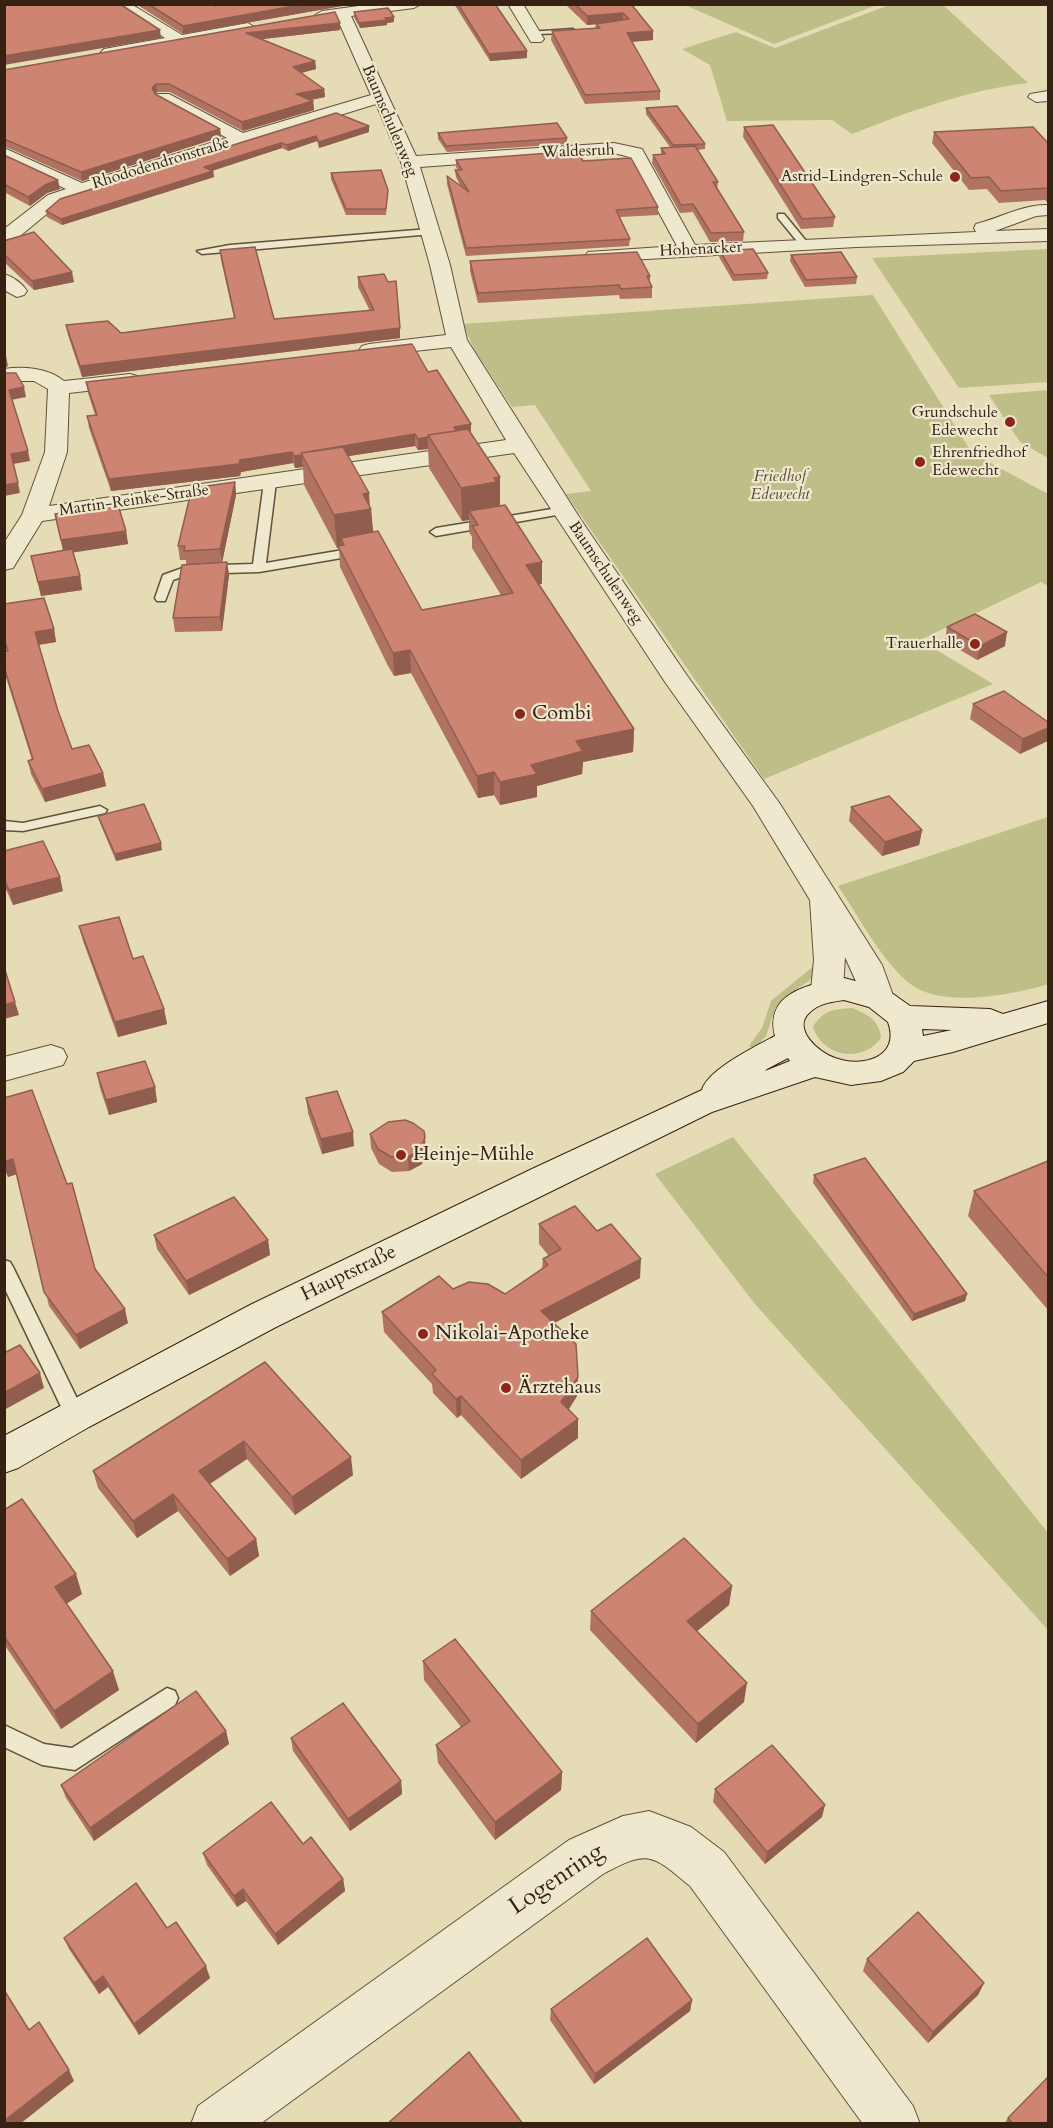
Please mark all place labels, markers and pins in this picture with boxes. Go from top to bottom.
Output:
place label: Astrid-Lindgren-Schule [781,167,943,187]
marker: Astrid-Lindgren-Schule [948,170,962,184]
place label: Grundschule Edewecht [912,403,998,441]
marker: Grundschule Edewecht [1003,415,1017,429]
place label: Ehrenfriedhof Edewecht [932,443,1026,481]
marker: Ehrenfriedhof Edewecht [913,455,927,469]
place label: Trauerhalle [886,634,963,654]
marker: Trauerhalle [968,637,982,651]
place label: Combi [532,702,591,726]
marker: Combi [513,707,527,721]
place label: Heinje-Mühle [413,1143,534,1167]
marker: Heinje-Mühle [394,1148,408,1162]
place label: Nikolai-Apotheke [435,1322,589,1346]
marker: Nikolai-Apotheke [416,1327,430,1341]
place label: Ärztehaus [518,1376,601,1400]
marker: Ärztehaus [499,1381,513,1395]

